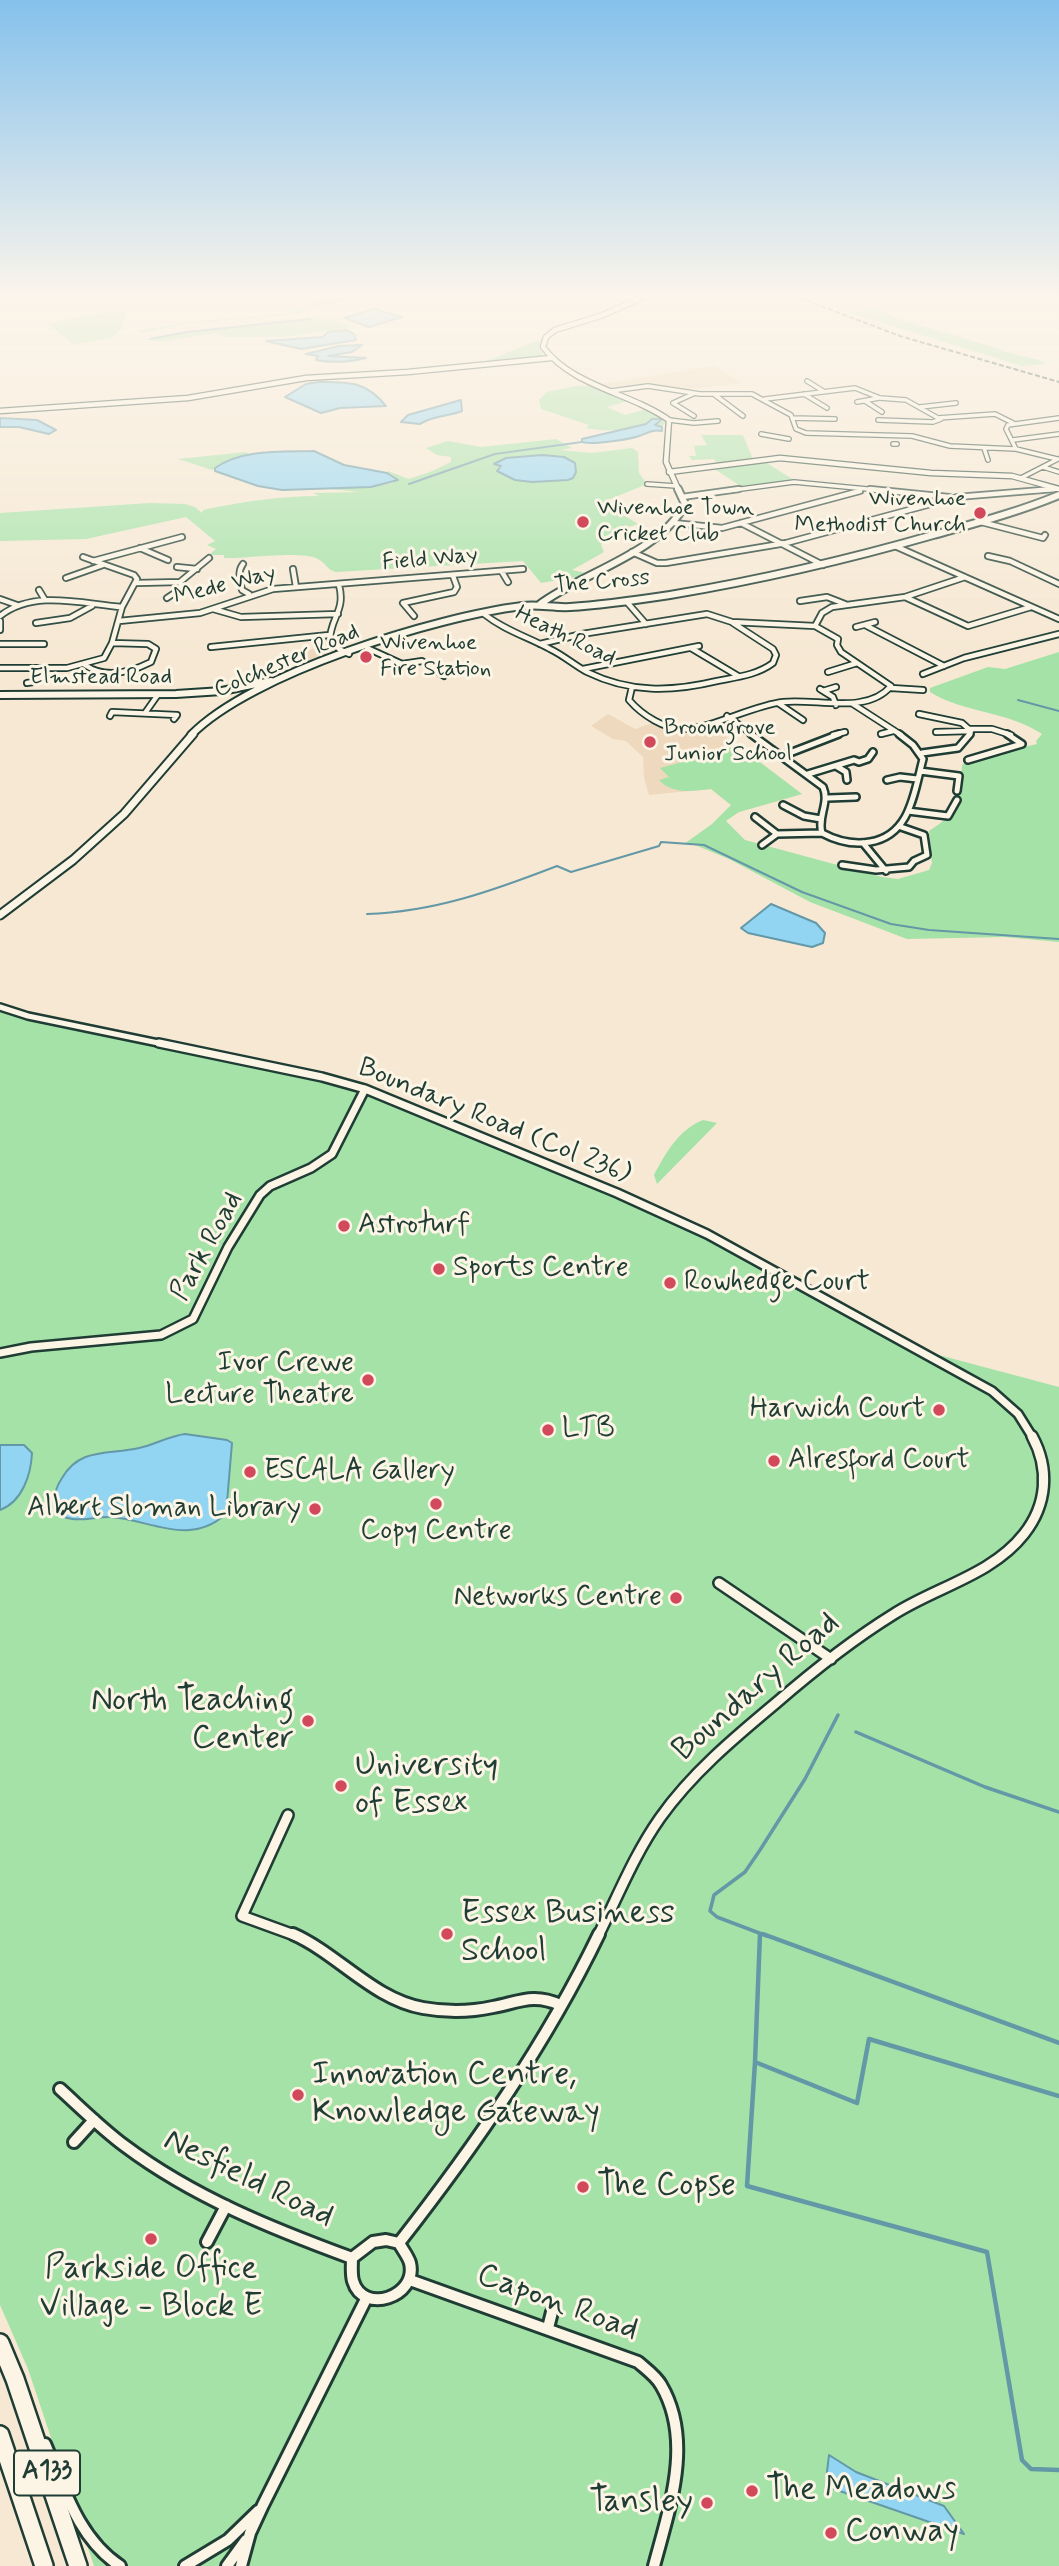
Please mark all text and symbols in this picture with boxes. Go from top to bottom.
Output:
place label: Wivenhoe Methodist Church [795,486,966,540]
place label: Wivenhoe Town Cricket Club [597,495,754,549]
marker: Wivenhoe Methodist Church [972,505,988,521]
marker: Wivenhoe Town Cricket Club [575,514,591,530]
street label: Field Way [381,542,479,578]
street label: Mede Way [171,560,279,612]
street label: The Cross [553,565,651,601]
street label: Heath Road [510,601,620,673]
street label: Colchester Road [210,619,364,705]
place label: Wivenhoe Fire Station [380,630,491,684]
marker: Wivenhoe Fire Station [358,649,374,665]
street label: Elmstead Road [30,664,172,692]
place label: Broomgrove Junior School [664,715,792,769]
marker: Broomgrove Junior School [642,734,658,750]
street label: Boundary Road (Col 236) [353,1052,635,1192]
street label: Park Road [164,1187,252,1307]
place label: Astroturf [358,1209,470,1243]
marker: Astroturf [336,1218,352,1234]
place label: Sports Centre [453,1252,629,1286]
marker: Sports Centre [431,1261,447,1277]
place label: Rowhedge Court [684,1266,870,1300]
marker: Rowhedge Court [662,1275,678,1291]
place label: Ivor Crewe Lecture Theatre [165,1347,354,1413]
marker: Ivor Crewe Lecture Theatre [360,1372,376,1388]
place label: Harwich Court [750,1393,925,1427]
marker: Harwich Court [931,1402,947,1418]
place label: LTB [562,1413,615,1447]
marker: LTB [540,1422,556,1438]
place label: Alresford Court [788,1444,969,1478]
marker: Alresford Court [766,1453,782,1469]
place label: ESCALA Gallery [264,1455,455,1489]
marker: ESCALA Gallery [242,1464,258,1480]
place label: Albert Sloman Library [27,1492,301,1526]
marker: Copy Centre [428,1496,444,1512]
marker: Albert Sloman Library [307,1501,323,1517]
place label: Copy Centre [360,1515,512,1549]
place label: Networks Centre [454,1581,662,1615]
marker: Networks Centre [668,1590,684,1606]
street label: Boundary Road [665,1605,849,1771]
place label: North Teaching Center [91,1682,294,1760]
marker: North Teaching Center [300,1713,316,1729]
place label: University of Essex [355,1747,498,1825]
marker: University of Essex [333,1778,349,1794]
place label: Essex Business School [461,1895,675,1973]
marker: Essex Business School [439,1926,455,1942]
place label: Innovation Centre, Knowledge Gateway [312,2056,600,2134]
marker: Innovation Centre, Knowledge Gateway [290,2087,306,2103]
street label: Nesfield Road [156,2122,340,2238]
place label: The Copse [597,2167,736,2207]
marker: The Copse [575,2179,591,2195]
marker: Parkside Office Village - Block E [143,2231,159,2247]
place label: Parkside Office Village - Block E [40,2250,262,2328]
street label: Capon Road [471,2256,643,2352]
road number: A133 [14,2450,80,2496]
place label: The Meadows [766,2471,956,2511]
place label: Tansley [589,2483,693,2523]
marker: The Meadows [744,2483,760,2499]
marker: Tansley [699,2495,715,2511]
place label: Conway [845,2513,959,2553]
marker: Conway [823,2525,839,2541]

